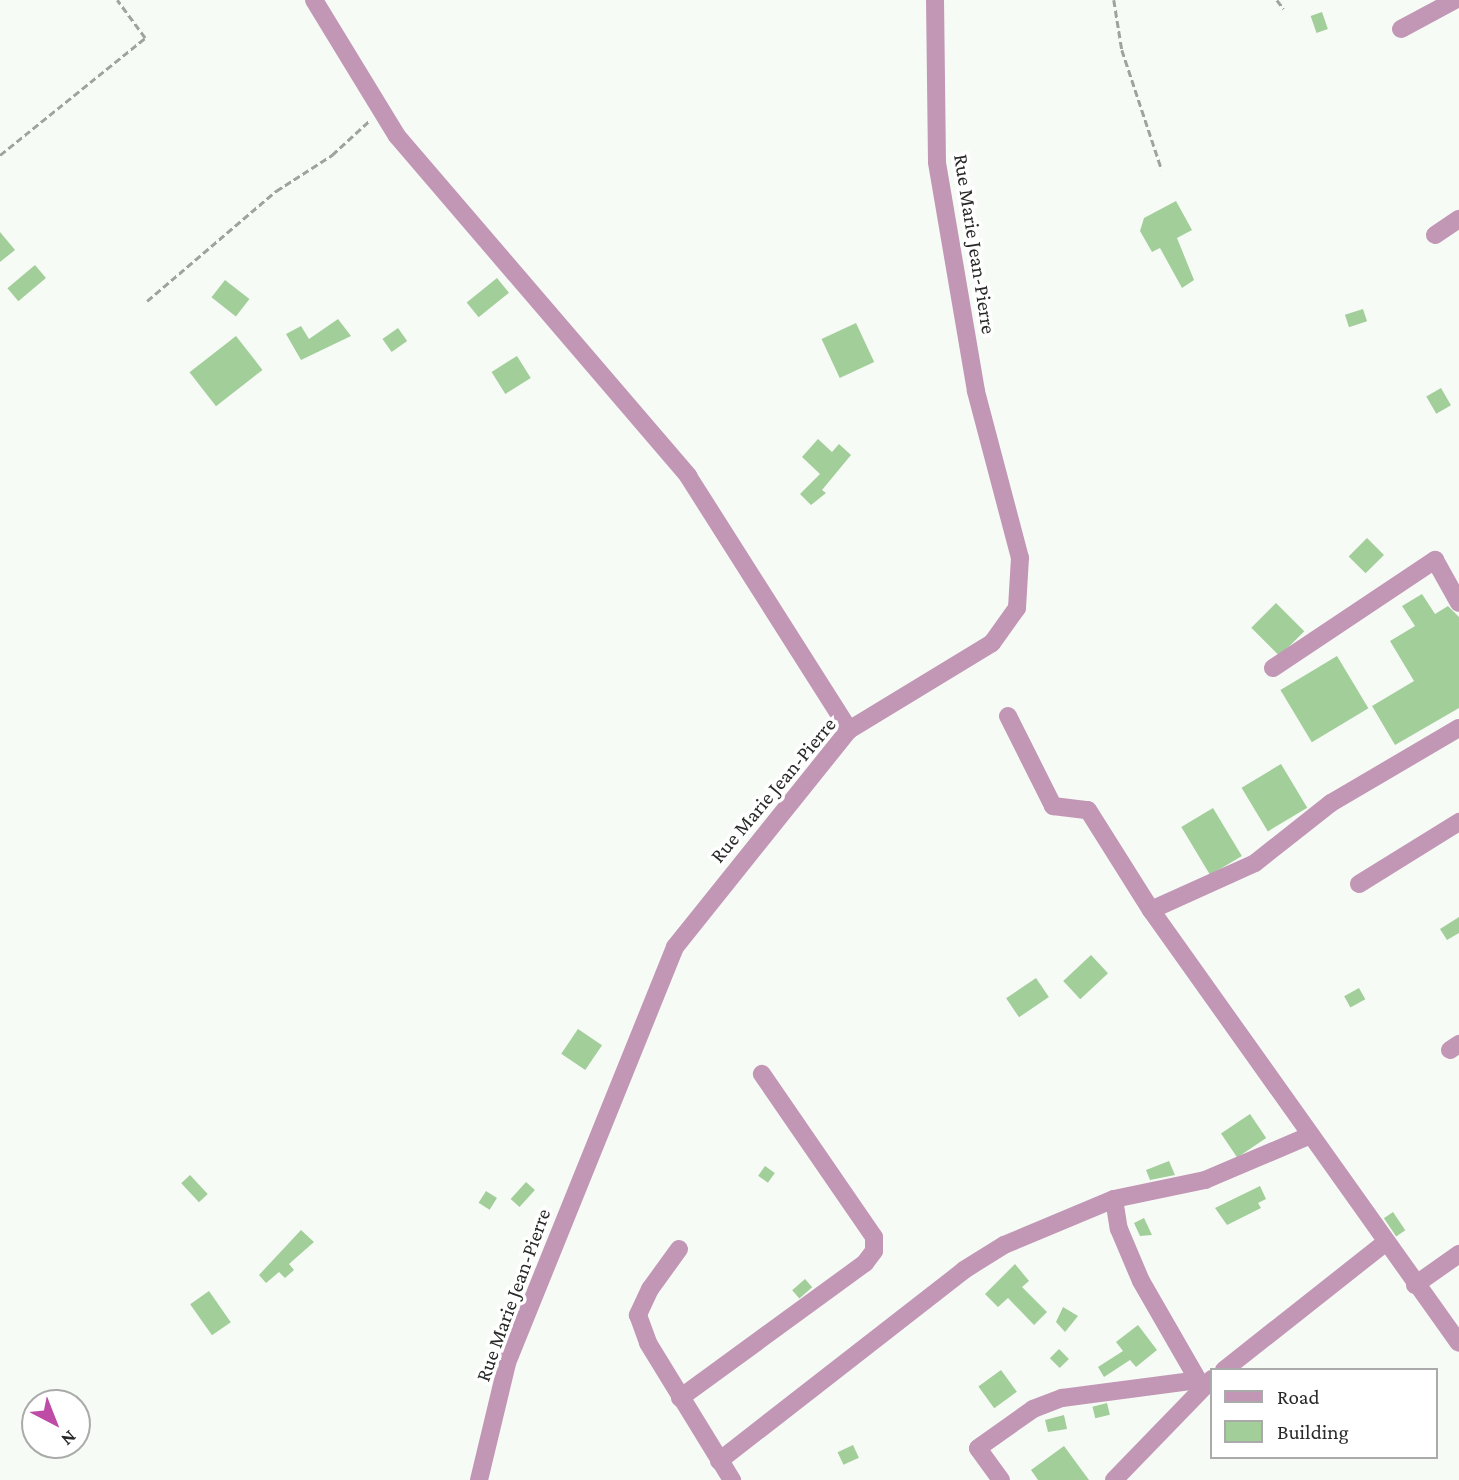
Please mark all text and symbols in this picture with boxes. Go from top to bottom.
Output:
street label: Rue Marie Jean-Pierre [948,152,1002,336]
street label: Rue Marie Jean-Pierre [705,712,841,868]
street label: Rue Marie Jean-Pierre [470,1205,556,1385]
legend [1210,1368,1438,1459]
text: Road [1277,1385,1320,1409]
north arrow [21,1389,91,1459]
text: Building [1277,1420,1349,1444]
text: N [57,1426,81,1451]

